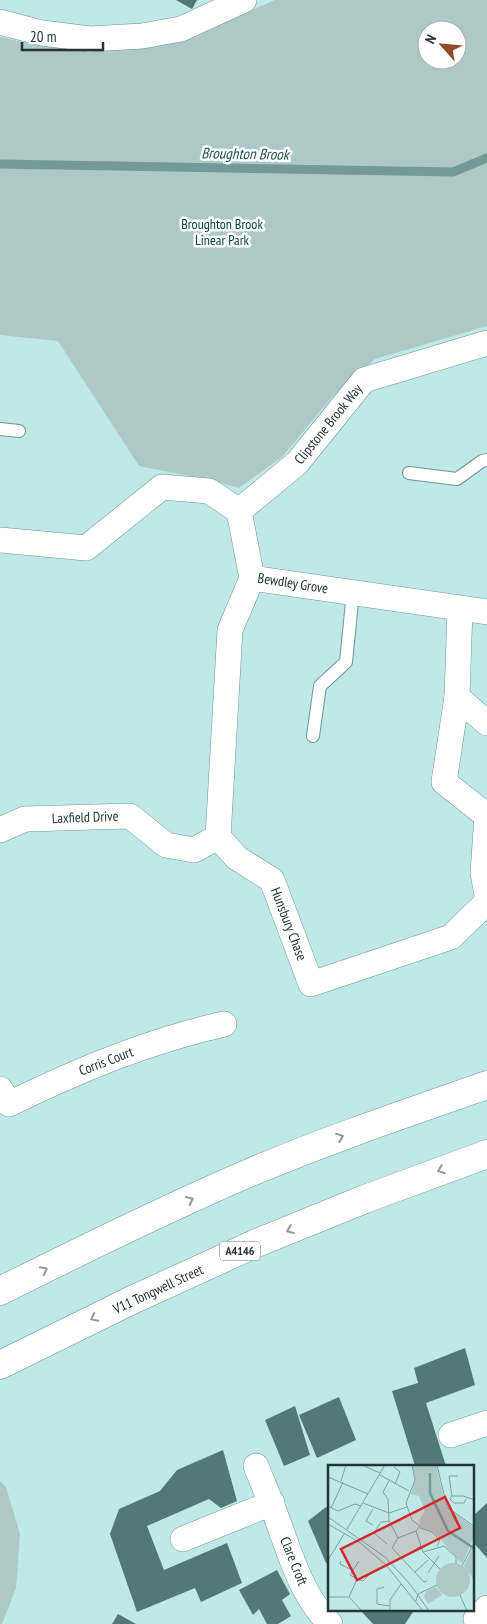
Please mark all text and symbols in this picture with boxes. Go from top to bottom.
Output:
scale bar [22,20,104,52]
north arrow [417,20,467,70]
text: 20 m [30,27,56,46]
text: N [421,32,440,47]
water label: Broughton Brook [201,143,291,164]
park label: Broughton Brook Linear Park [181,215,263,249]
street label: Clipstone Brook Way [290,380,366,468]
street label: Bewdley Grove [256,569,330,597]
street label: Laxfield Drive [51,807,119,827]
street label: Hunsbury Chase [267,885,311,963]
street label: Corris Court [76,1042,136,1080]
one-way arrow [335,1133,344,1144]
one-way arrow [437,1164,446,1174]
one-way arrow [185,1196,194,1206]
one-way arrow [286,1223,295,1234]
road number: A4146 [220,1242,260,1260]
street label: V11 Tongwell Street [109,1260,206,1318]
one-way arrow [38,1266,47,1276]
one-way arrow [90,1312,99,1323]
inset map [328,1465,474,1612]
street label: Clare Croft [276,1534,312,1588]

